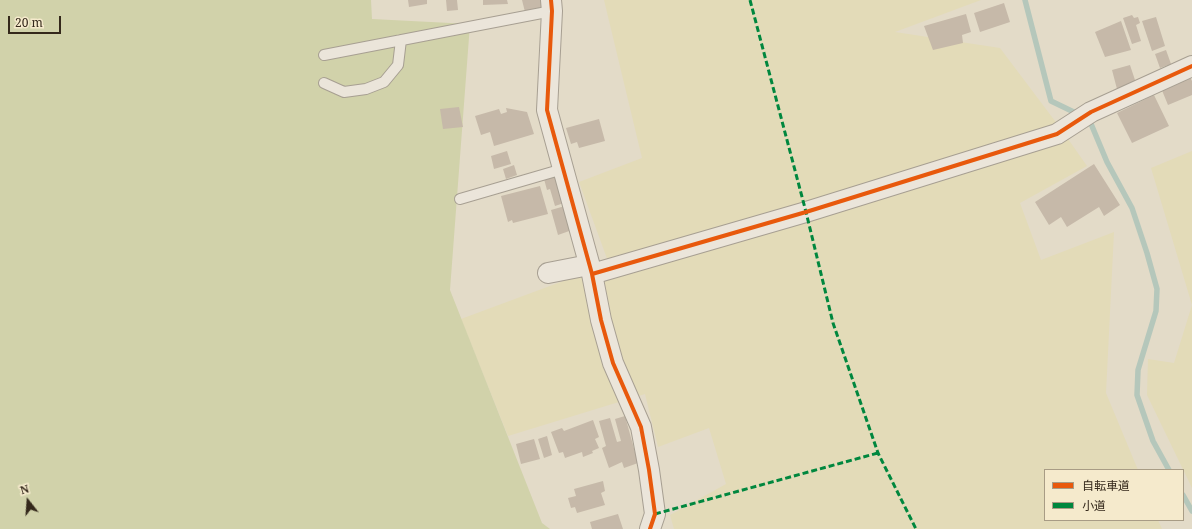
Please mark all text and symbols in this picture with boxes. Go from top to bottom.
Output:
scale bar [10,8,63,34]
text: 20 m [15,14,43,31]
legend [1044,469,1184,521]
text: 自転車道 [1082,477,1130,494]
north arrow [8,481,48,521]
text: N [18,481,31,497]
text: 小道 [1082,497,1106,514]

